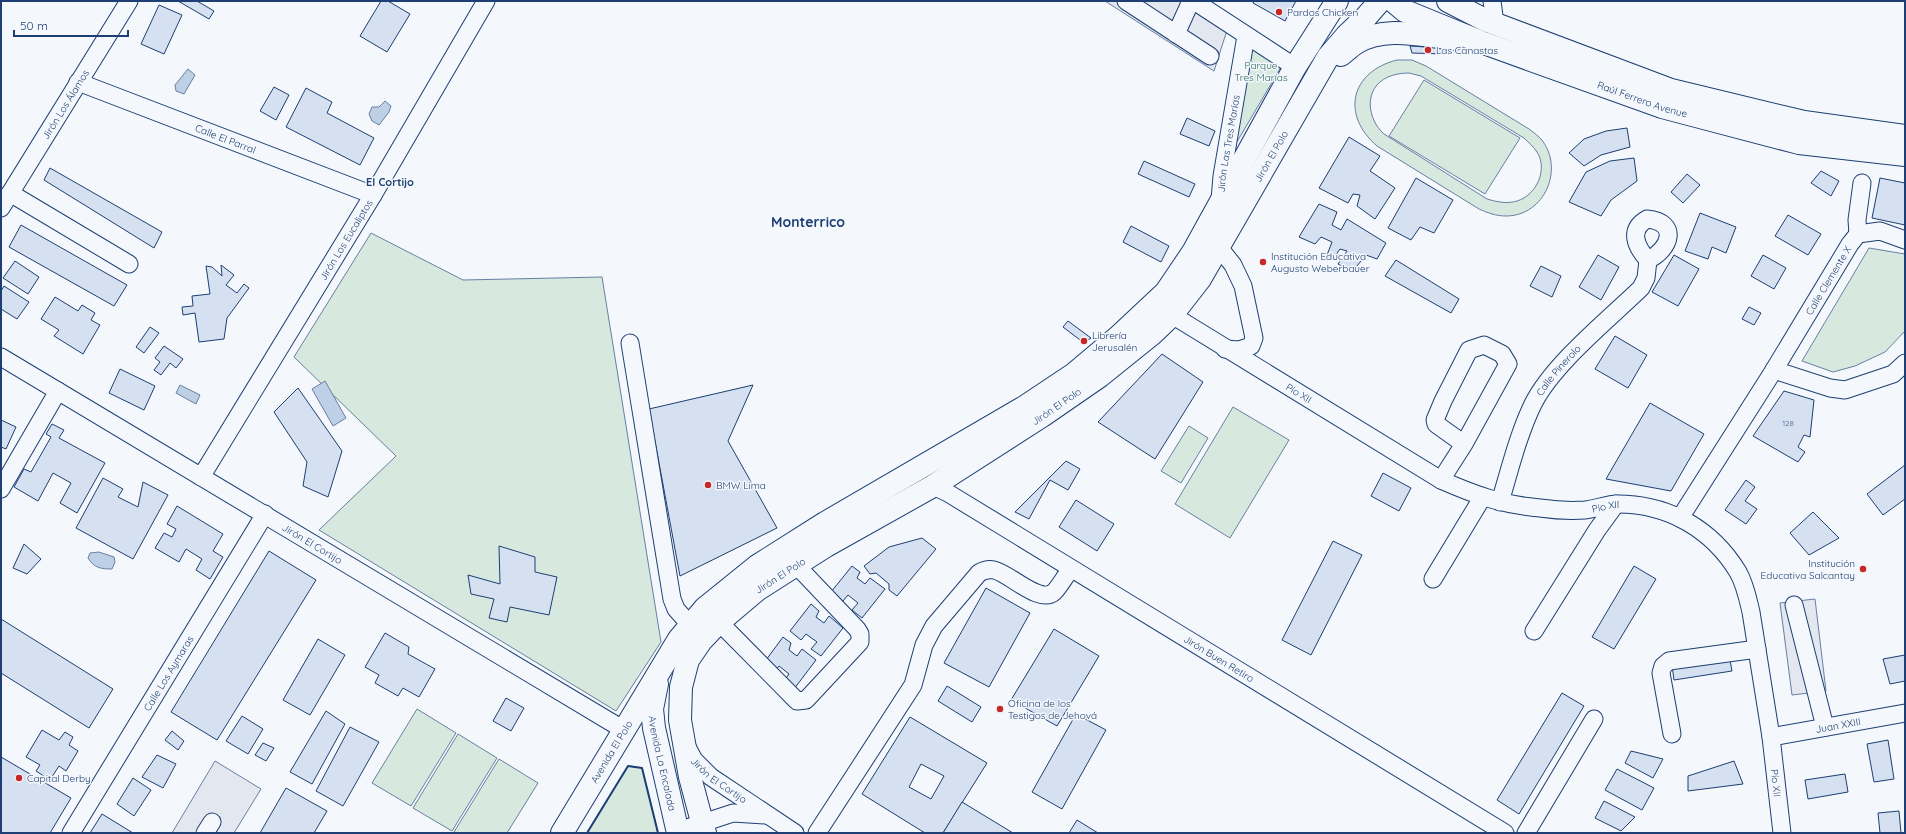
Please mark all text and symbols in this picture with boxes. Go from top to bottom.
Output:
place label: Pardos Chicken [1287,6,1358,19]
marker: Pardos Chicken [1274,7,1284,17]
scale bar [14,12,128,38]
text: 50 m [20,18,48,33]
place label: Las Canastas [1436,44,1498,57]
marker: Las Canastas [1423,45,1433,55]
park label: Parque Tres Marías [1234,59,1288,84]
street label: Jirón Los Álamos [39,67,92,142]
street label: Raúl Ferrero Avenue [1596,78,1689,120]
street label: Jirón Las Tres Marías [1214,94,1242,193]
street label: Calle El Parral [193,121,258,156]
street label: Jirón El Polo [1251,128,1291,184]
district label: El Cortijo [366,175,414,189]
street label: Jirón Los Eucaliptos [316,197,375,282]
district label: Monterrico [771,213,845,231]
street label: Calle Clemente X [1802,244,1854,317]
place label: Institución Educativa Augusto Weberbauer [1271,250,1370,275]
marker: Institución Educativa Augusto Weberbauer [1258,257,1268,267]
place label: Librería Jerusalén [1092,329,1137,354]
marker: Librería Jerusalén [1079,336,1089,346]
street label: Calle Pinerolo [1533,342,1583,398]
street label: Pío XII [1284,380,1314,406]
street label: Jirón El Polo [1029,385,1083,428]
house number: 128 [1782,418,1794,428]
place label: BMW Lima [716,479,766,492]
marker: BMW Lima [703,480,713,490]
street label: Pío XII [1590,497,1619,515]
street label: Jirón El Cortijo [280,520,345,566]
street label: Jirón El Polo [752,554,808,596]
place label: Institución Educativa Salcantay [1761,557,1855,582]
marker: Institución Educativa Salcantay [1858,564,1868,574]
street label: Jirón Buen Retiro [1181,632,1257,685]
street label: Calle Los Aymaras [140,633,196,713]
place label: Oficina de los Testigos de Jehová [1008,697,1097,722]
marker: Oficina de los Testigos de Jehová [995,704,1005,714]
street label: Avenida La Encalada [646,715,679,812]
street label: Juan XXIII [1814,715,1862,735]
street label: Avenida El Polo [587,718,635,785]
street label: Jirón El Cortijo [688,754,750,806]
street label: Pío XII [1768,768,1784,798]
place label: Capital Derby [27,772,91,785]
marker: Capital Derby [14,773,24,783]

